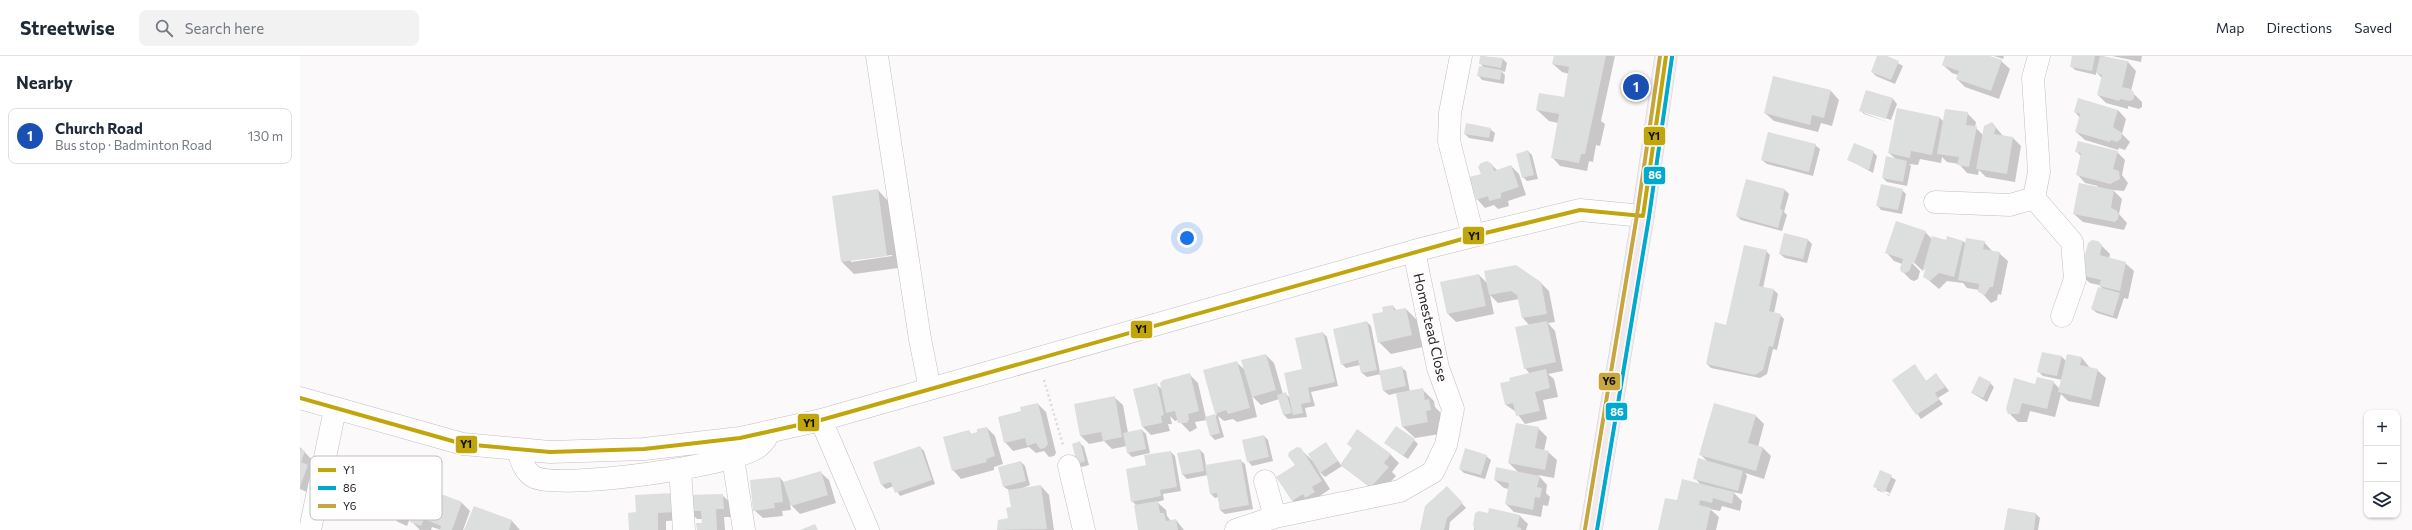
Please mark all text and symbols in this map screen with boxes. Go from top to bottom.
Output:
search box [139,10,419,46]
text: Streetwise [20,16,115,39]
icon: search [153,17,175,39]
text: Search here [185,19,264,37]
text: Map [2216,19,2245,36]
text: Directions [2267,19,2332,36]
text: Saved [2354,19,2392,36]
text: Nearby [16,72,73,93]
pin: 1 [1623,72,1649,102]
text: Church Road [55,119,143,137]
line badge: Y1 [1643,126,1666,146]
text: 1 [27,128,33,144]
text: 130 m [248,128,283,144]
text: Y1 [1648,129,1660,142]
text: Bus stop · Badminton Road [55,137,212,153]
line badge: 86 [1643,166,1666,185]
text: 86 [1648,168,1662,181]
line badge: Y1 [1462,226,1485,245]
your location [1177,228,1197,248]
text: Y1 [1468,229,1480,242]
street label: Homestead Close [1410,271,1452,383]
line badge: Y1 [1130,320,1153,339]
text: Y1 [1135,322,1147,335]
line badge: Y6 [1598,372,1621,391]
text: Y6 [1602,374,1616,387]
line badge: 86 [1605,402,1628,421]
text: 86 [1610,405,1624,418]
map controls [2364,410,2400,518]
button: + [2364,410,2400,446]
line badge: Y1 [797,413,820,432]
text: Y1 [803,416,815,429]
line badge: Y1 [455,435,478,454]
text: Y1 [460,437,472,450]
button: − [2364,446,2400,482]
legend [310,456,442,520]
text: Y1 [343,463,355,476]
text: 86 [343,481,357,494]
button: layers [2364,482,2400,518]
text: Y6 [343,499,357,512]

